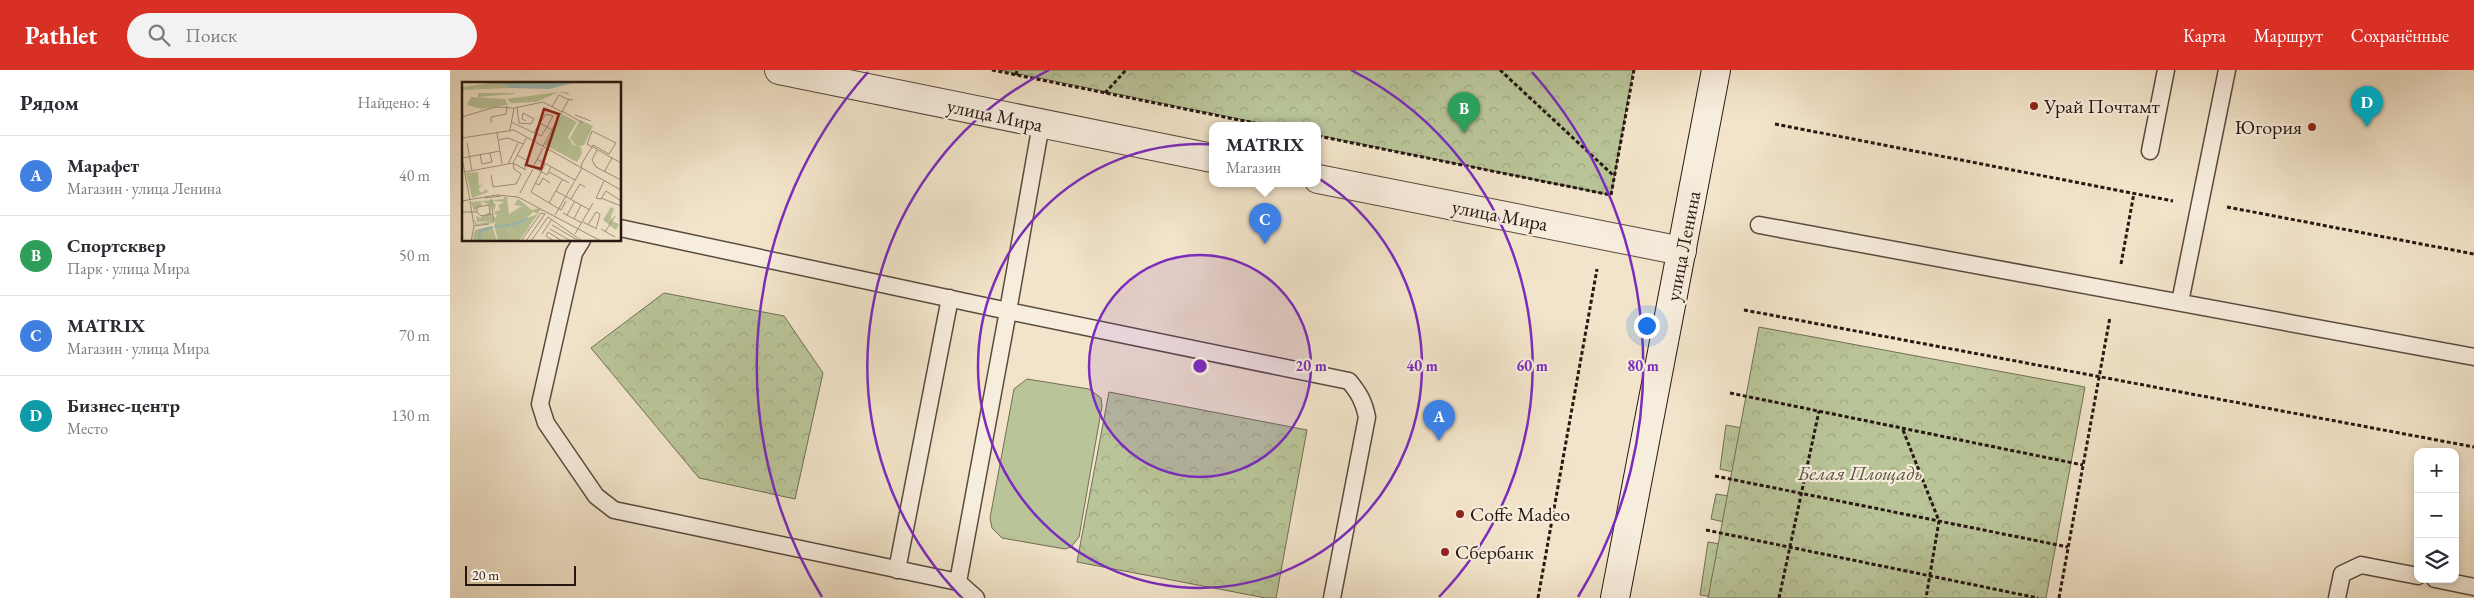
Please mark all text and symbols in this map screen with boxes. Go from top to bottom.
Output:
search box [127,13,477,58]
text: Pathlet [25,20,97,51]
icon: search [145,21,173,49]
text: Поиск [185,23,237,48]
text: Карта [2183,24,2226,47]
text: Маршрут [2254,24,2323,47]
text: Сохранённые [2351,24,2449,47]
inset map [462,82,621,241]
pin: D [2351,86,2383,127]
text: Рядом [20,89,79,116]
text: Найдено: 4 [358,92,430,113]
street label: улица Мира [945,92,1045,138]
pin: B [1448,92,1480,133]
place label: Урай Почтамт [2043,93,2160,119]
marker: Урай Почтамт [2028,100,2040,112]
place label: Югория [2235,114,2302,140]
marker: Югория [2306,121,2318,133]
popup [1209,122,1321,187]
text: MATRIX [1226,132,1304,157]
text: Марафет [67,153,139,178]
text: Магазин [1226,157,1281,178]
text: A [30,165,42,186]
text: 40 m [399,165,430,186]
text: Магазин · улица Ленина [67,178,222,199]
street label: улица Ленина [1660,188,1706,304]
street label: улица Мира [1450,193,1550,237]
pin: C [1249,203,1281,244]
text: Спортсквер [67,233,166,258]
text: B [31,245,41,266]
text: 50 m [399,245,430,266]
text: Парк · улица Мира [67,258,190,279]
text: MATRIX [67,313,145,338]
your location [1634,313,1660,339]
text: C [30,325,42,346]
text: 70 m [399,325,430,346]
text: Магазин · улица Мира [67,338,210,359]
text: 20 m [1295,356,1327,375]
text: 40 m [1406,356,1438,375]
text: 60 m [1516,356,1548,375]
text: 80 m [1627,356,1659,375]
centre of rings [1191,357,1209,375]
text: Бизнес-центр [67,393,180,418]
pin: A [1423,400,1455,441]
text: D [30,405,42,426]
text: 130 m [391,405,430,426]
text: Место [67,418,108,439]
map controls [2414,448,2459,583]
button: + [2414,448,2459,493]
park label: Белая Площадь [1797,460,1922,486]
button: − [2414,493,2459,538]
place label: Coffe Madeo [1470,501,1570,527]
marker: Coffe Madeo [1454,508,1466,520]
button: layers [2414,538,2459,583]
place label: Сбербанк [1455,539,1534,565]
marker: Сбербанк [1439,546,1451,558]
scale bar [465,563,576,586]
text: 20 m [472,566,499,584]

